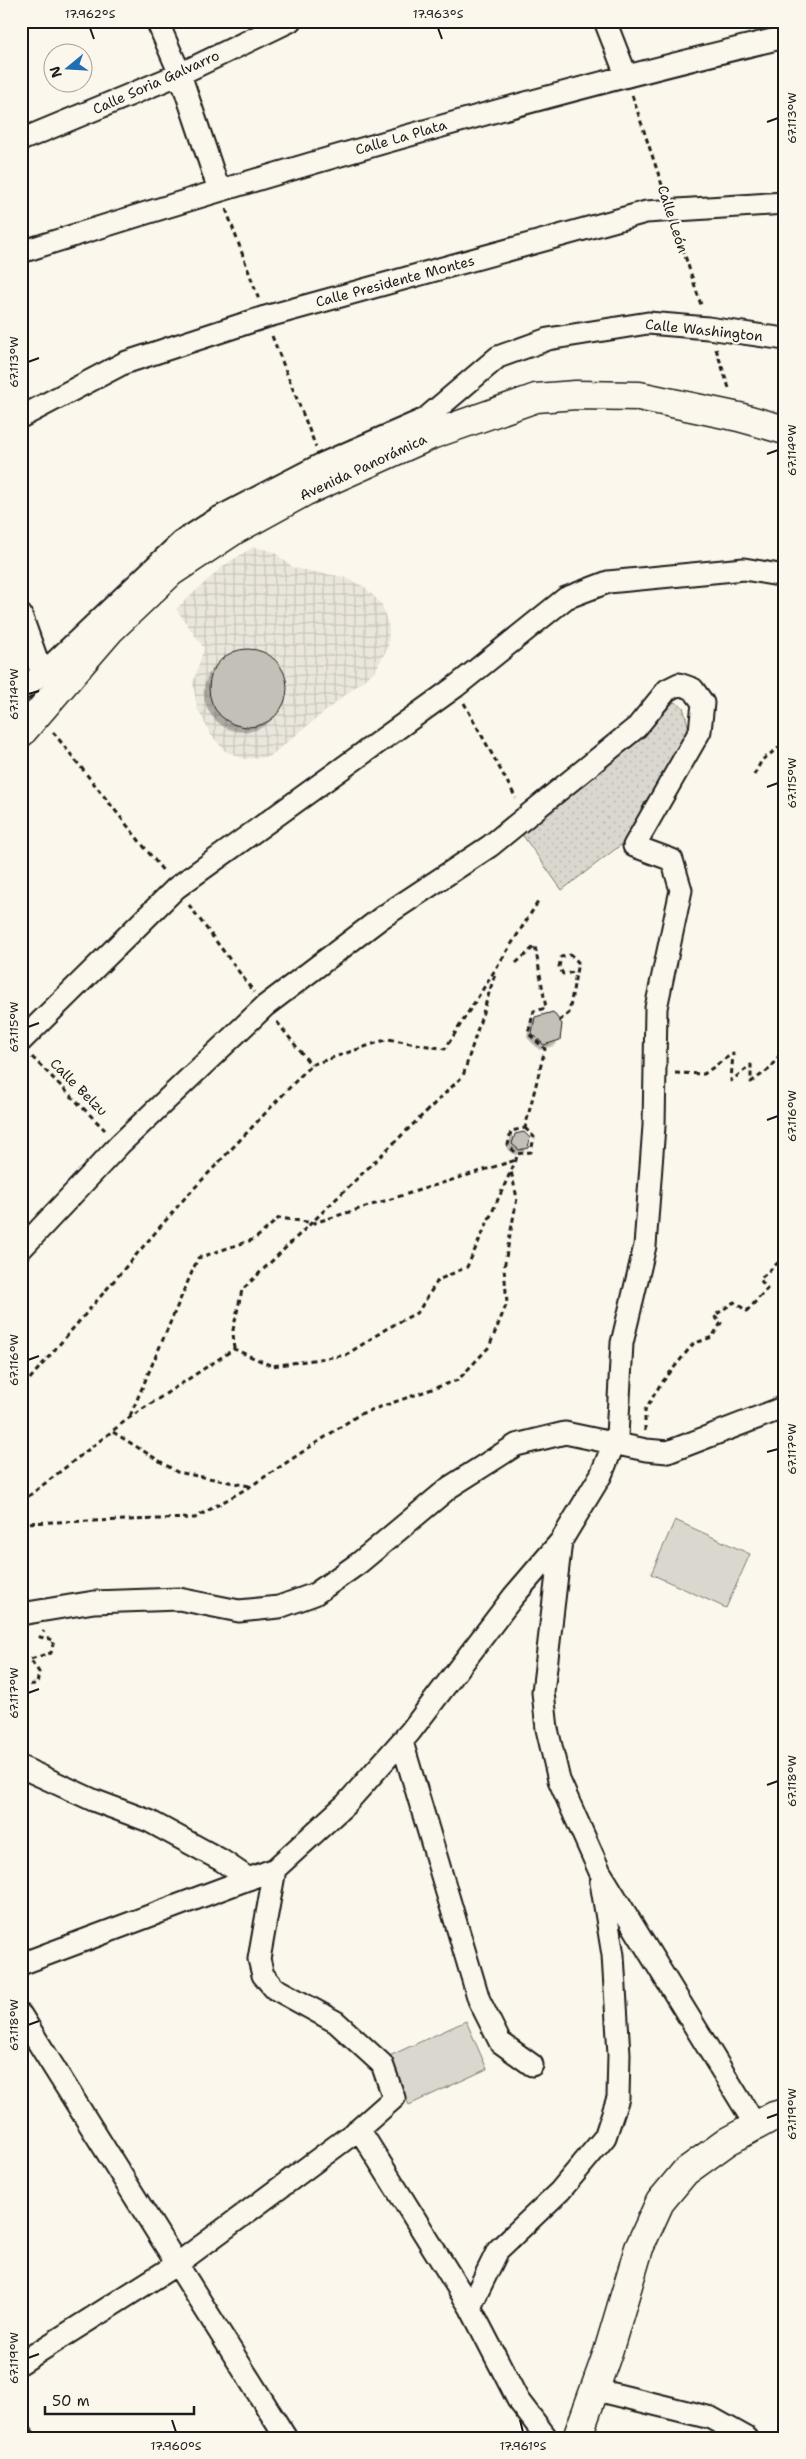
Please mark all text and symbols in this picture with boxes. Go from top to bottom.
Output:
text: 17.962°S [65,6,116,22]
text: 17.963°S [413,6,464,22]
north arrow [42,42,92,92]
street label: Calle Soria Galvarro [90,46,222,118]
text: N [45,64,66,80]
text: 67.113°W [784,92,800,144]
street label: Calle La Plata [353,115,449,159]
street label: Calle León [654,183,693,256]
street label: Calle Presidente Montes [314,251,477,311]
street label: Calle Washington [644,315,764,345]
text: 67.113°W [6,336,22,388]
text: 67.114°W [784,424,800,476]
street label: Avenida Panorámica [297,430,430,504]
text: 67.114°W [6,668,22,720]
text: 67.115°W [784,757,800,809]
text: 67.115°W [6,1001,22,1053]
street label: Calle Belzu [46,1054,112,1120]
text: 67.116°W [784,1090,800,1142]
text: 67.116°W [6,1334,22,1386]
text: 67.117°W [784,1423,800,1475]
text: 67.117°W [6,1667,22,1719]
text: 67.118°W [784,1755,800,1807]
text: 67.118°W [6,1999,22,2051]
text: 67.119°W [784,2088,800,2140]
text: 67.119°W [6,2332,22,2384]
scale bar [45,2384,194,2416]
text: 50 m [52,2391,90,2411]
text: 17.960°S [150,2438,202,2454]
text: 17.961°S [499,2438,547,2454]

